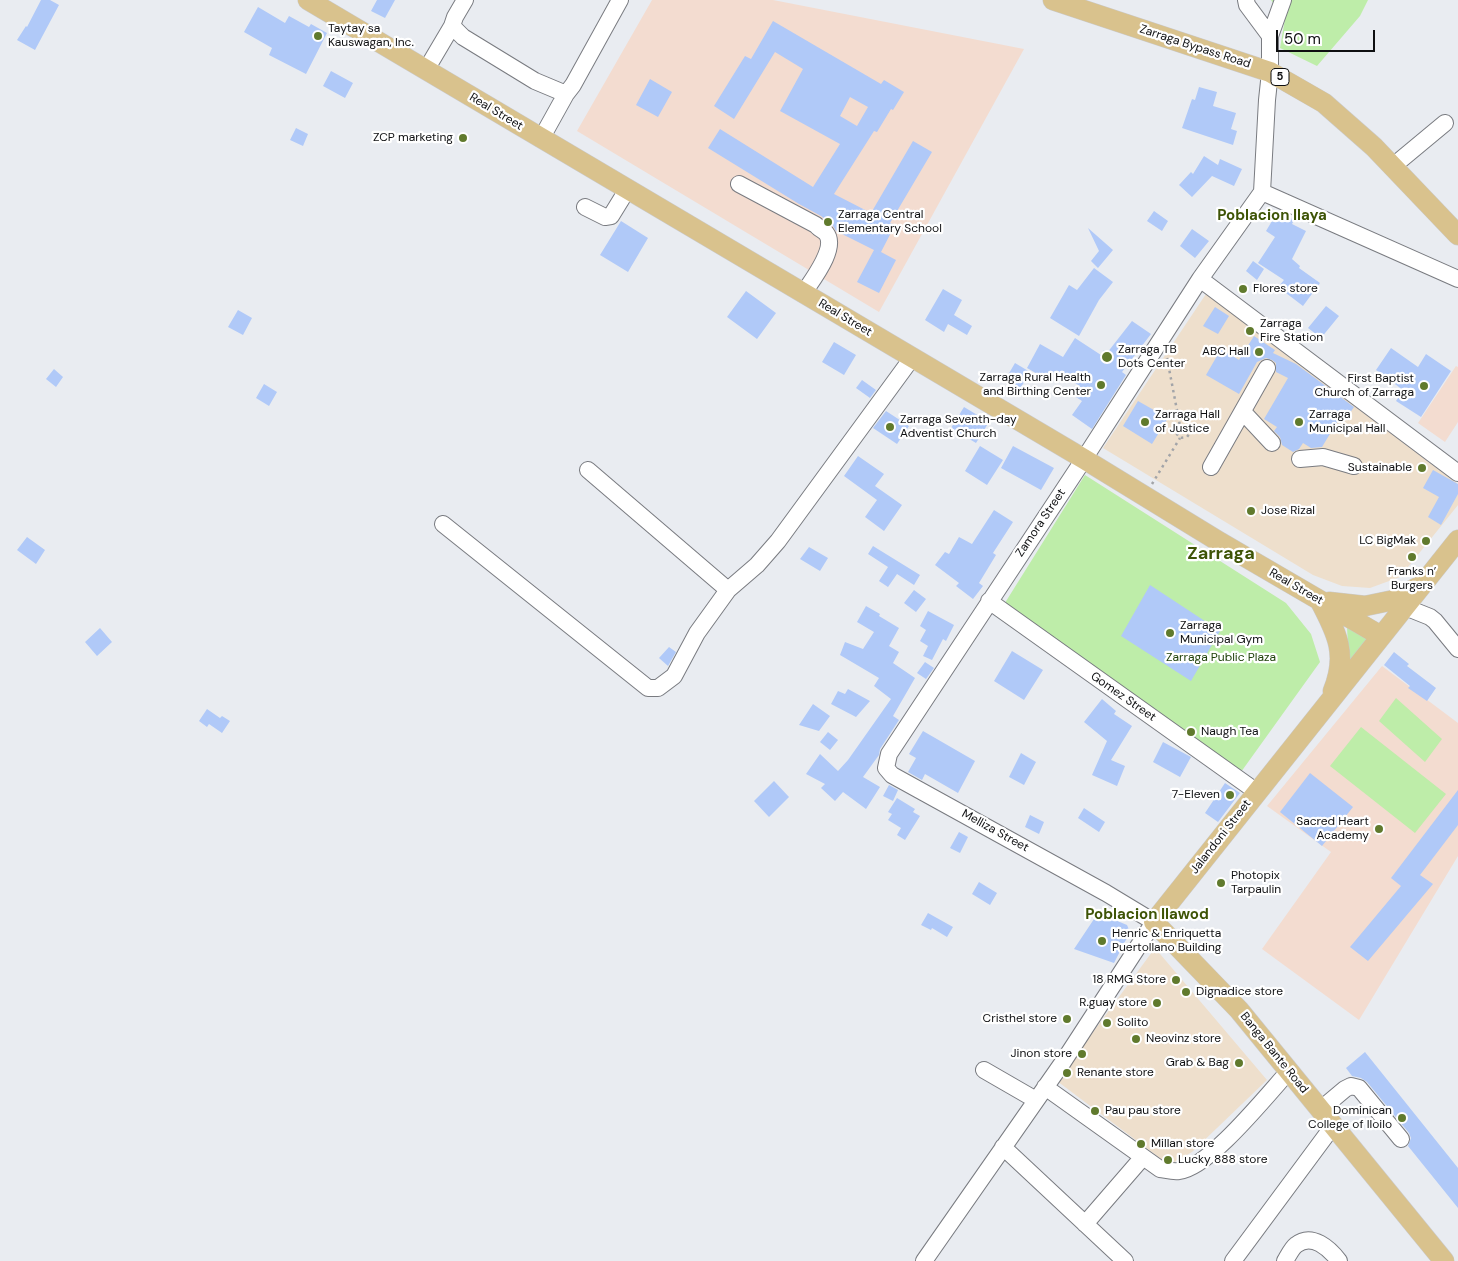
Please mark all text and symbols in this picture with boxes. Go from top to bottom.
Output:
scale bar [1278,20,1377,52]
place label: Taytay sa Kauswagan, Inc. [328,22,414,50]
street label: Zarraga Bypass Road [1138,22,1252,72]
text: 50 m [1284,29,1321,49]
marker: Taytay sa Kauswagan, Inc. [312,30,324,42]
road number: 5 [1271,68,1289,86]
street label: Real Street [467,90,525,134]
place label: ZCP marketing [373,131,453,145]
marker: ZCP marketing [457,132,469,144]
district label: Poblacion Ilaya [1217,207,1327,225]
place label: Zarraga Central Elementary School [838,208,942,236]
marker: Zarraga Central Elementary School [822,216,834,228]
place label: Flores store [1253,282,1318,296]
marker: Flores store [1237,283,1249,295]
street label: Real Street [816,296,874,340]
place label: Zarraga Fire Station [1260,317,1323,345]
marker: Zarraga Fire Station [1244,325,1256,337]
place label: Zarraga TB Dots Center [1118,343,1185,371]
place label: ABC Hall [1202,345,1249,359]
marker: ABC Hall [1253,346,1265,358]
marker: Zarraga TB Dots Center [1100,350,1114,364]
place label: Zarraga Rural Health and Birthing Center [980,371,1091,399]
place label: First Baptist Church of Zarraga [1314,372,1414,400]
marker: Zarraga Rural Health and Birthing Center [1095,379,1107,391]
marker: First Baptist Church of Zarraga [1418,380,1430,392]
place label: Zarraga Hall of Justice [1155,408,1220,436]
place label: Zarraga Municipal Hall [1309,408,1385,436]
place label: Zarraga Seventh-day Adventist Church [900,413,1017,441]
marker: Zarraga Hall of Justice [1139,416,1151,428]
marker: Zarraga Municipal Hall [1293,416,1305,428]
marker: Zarraga Seventh-day Adventist Church [884,421,896,433]
place label: Sustainable [1348,461,1412,475]
marker: Sustainable [1416,462,1428,474]
street label: Zamora Street [1013,486,1069,560]
place label: Jose Rizal [1261,504,1315,518]
marker: Jose Rizal [1245,505,1257,517]
place label: LC BigMak [1359,534,1416,548]
marker: LC BigMak [1420,535,1432,547]
district label: Zarraga [1187,543,1255,565]
marker: Franks n’ Burgers [1406,551,1418,563]
place label: Franks n’ Burgers [1388,565,1436,593]
street label: Real Street [1266,566,1326,608]
place label: Zarraga Municipal Gym [1180,619,1263,647]
marker: Zarraga Municipal Gym [1164,627,1176,639]
park label: Zarraga Public Plaza [1166,651,1276,665]
street label: Gomez Street [1088,669,1158,725]
place label: Naugh Tea [1201,725,1258,739]
marker: Naugh Tea [1185,726,1197,738]
place label: 7-Eleven [1172,788,1220,802]
marker: 7-Eleven [1224,789,1236,801]
street label: Jalandoni Street [1188,797,1254,877]
street label: Melliza Street [959,807,1031,855]
place label: Sacred Heart Academy [1296,815,1369,843]
marker: Sacred Heart Academy [1373,823,1385,835]
place label: Photopix Tarpaulin [1231,869,1281,897]
marker: Photopix Tarpaulin [1215,877,1227,889]
district label: Poblacion Ilawod [1085,906,1209,924]
place label: Henric & Enriquetta Puertollano Building [1112,927,1221,955]
marker: Henric & Enriquetta Puertollano Building [1096,935,1108,947]
place label: 18 RMG Store [1093,973,1166,987]
marker: 18 RMG Store [1170,974,1182,986]
place label: Dignadice store [1196,985,1283,999]
marker: Dignadice store [1180,986,1192,998]
place label: R.guay store [1079,996,1147,1010]
marker: R.guay store [1151,997,1163,1009]
street label: Banga Bante Road [1237,1010,1311,1096]
place label: Cristhel store [983,1012,1057,1026]
marker: Cristhel store [1061,1013,1073,1025]
place label: Solito [1117,1016,1148,1030]
marker: Solito [1101,1017,1113,1029]
place label: Neovinz store [1146,1032,1221,1046]
marker: Neovinz store [1130,1033,1142,1045]
place label: Jinon store [1011,1047,1072,1061]
marker: Jinon store [1076,1048,1088,1060]
place label: Grab & Bag [1166,1056,1229,1070]
marker: Grab & Bag [1233,1057,1245,1069]
place label: Renante store [1077,1066,1154,1080]
marker: Renante store [1061,1067,1073,1079]
place label: Pau pau store [1105,1104,1181,1118]
place label: Dominican College of Iloilo [1308,1104,1392,1132]
marker: Pau pau store [1089,1105,1101,1117]
marker: Dominican College of Iloilo [1396,1112,1408,1124]
place label: Millan store [1151,1137,1214,1151]
marker: Millan store [1135,1138,1147,1150]
place label: Lucky 888 store [1178,1153,1267,1167]
marker: Lucky 888 store [1162,1154,1174,1166]

